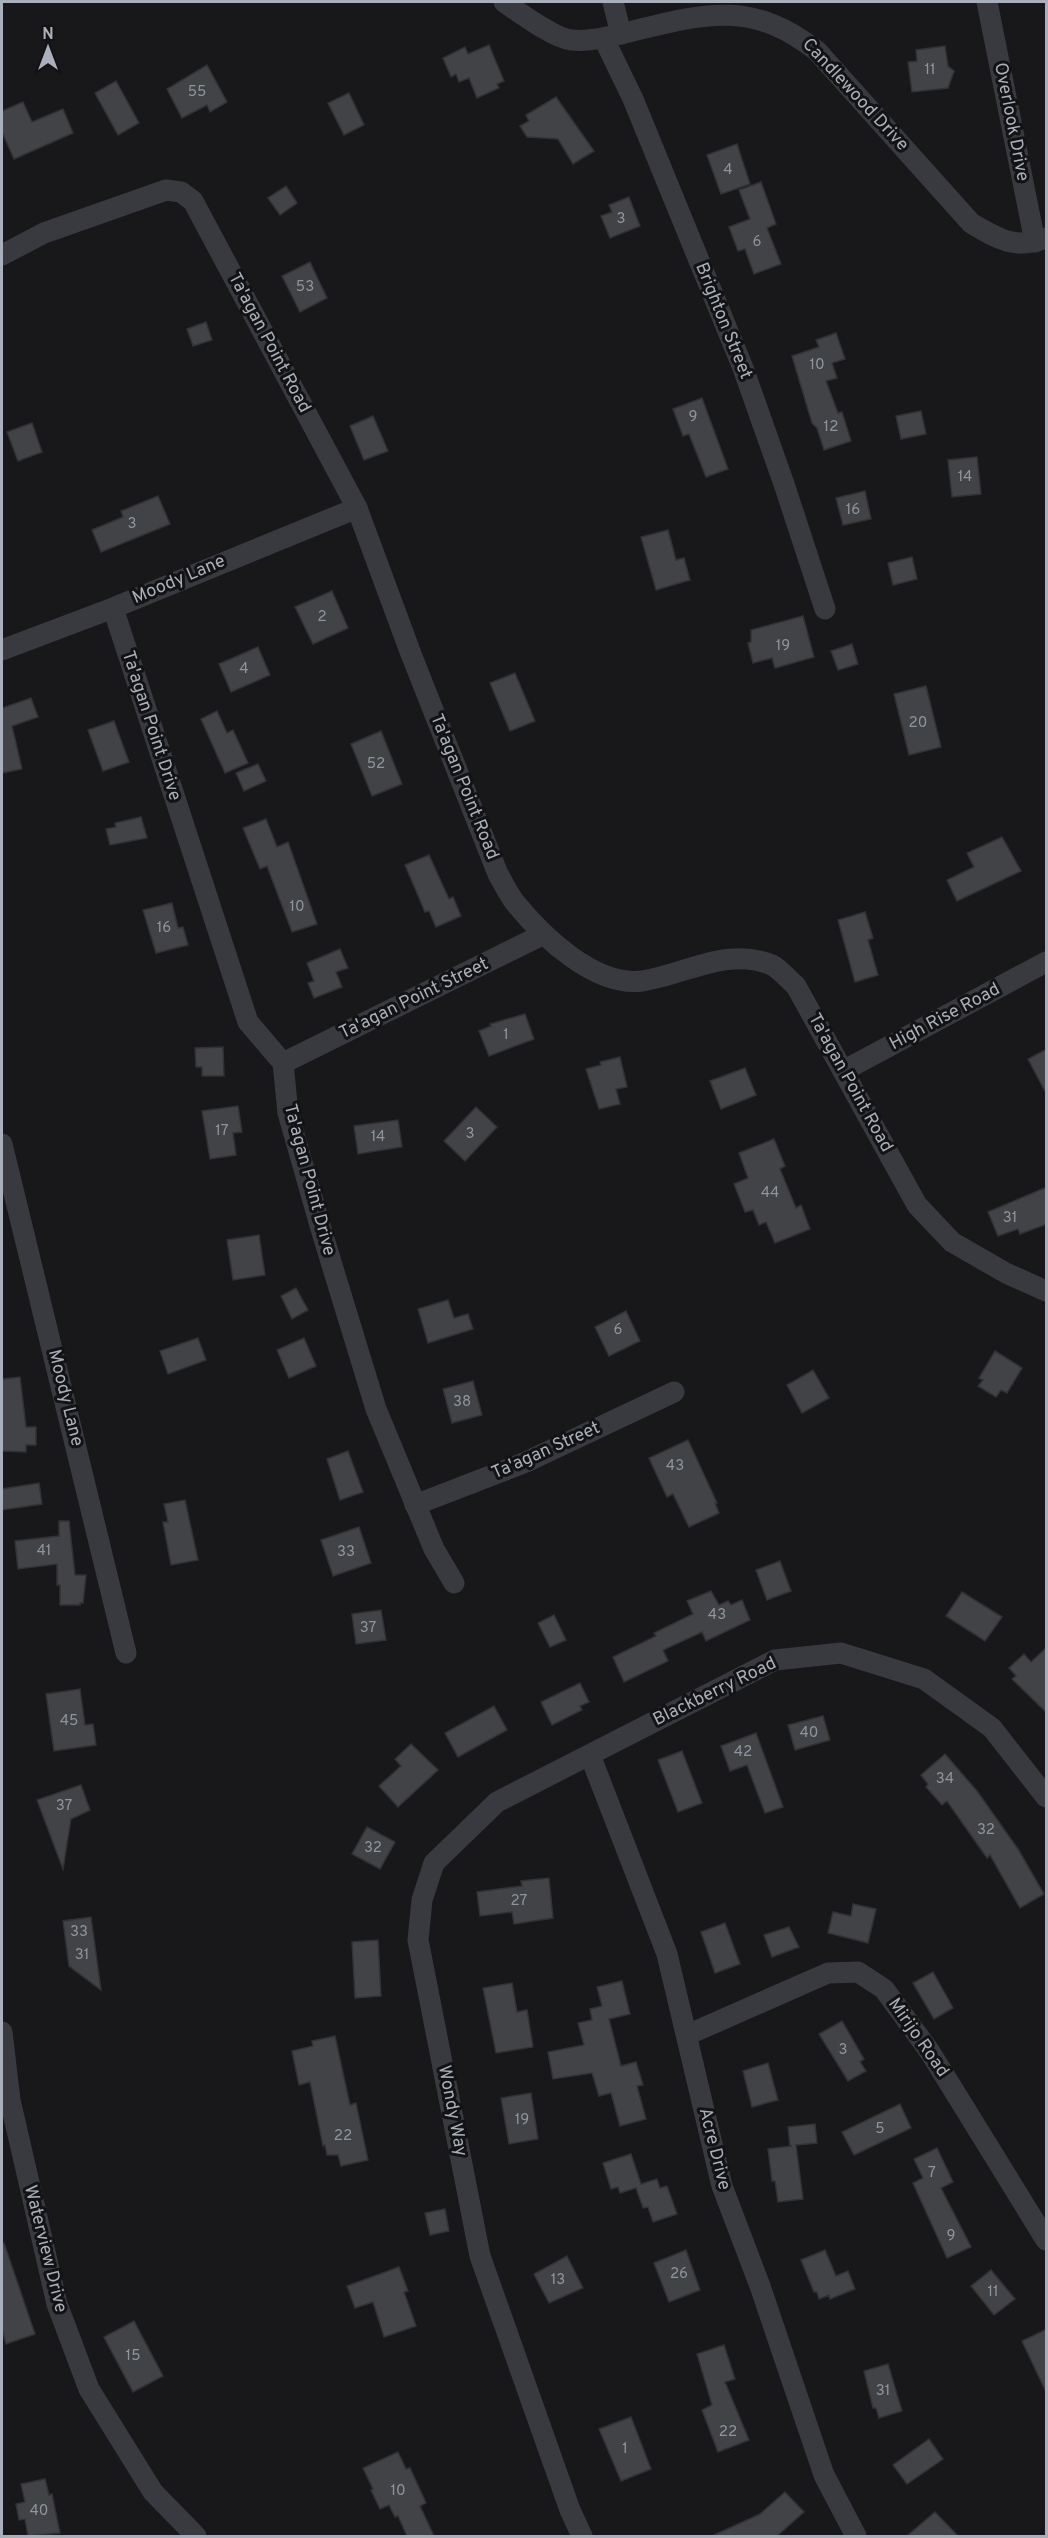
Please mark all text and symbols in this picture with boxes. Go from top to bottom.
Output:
north arrow [18,18,78,78]
text: N [42,25,54,45]
street label: Candlewood Drive [797,34,913,156]
house number: 11 [924,61,936,80]
street label: Overlook Drive [988,61,1034,183]
house number: 55 [188,83,206,102]
house number: 4 [723,161,733,180]
house number: 3 [616,210,626,229]
house number: 6 [753,233,762,252]
street label: Brighton Street [689,259,757,383]
street label: Ta'agan Point Road [222,269,316,417]
house number: 53 [296,278,314,297]
house number: 10 [809,356,825,375]
house number: 9 [689,408,697,427]
house number: 12 [824,418,838,437]
house number: 14 [958,468,972,487]
house number: 16 [846,501,860,520]
house number: 3 [127,515,137,534]
street label: Moody Lane [129,550,229,610]
house number: 2 [317,608,327,627]
house number: 19 [776,637,790,656]
street label: Ta'agan Point Drive [116,648,186,804]
house number: 4 [239,660,249,679]
street label: Ta'agan Point Road [424,711,504,863]
house number: 20 [909,714,927,733]
house number: 52 [367,755,385,774]
house number: 10 [289,898,305,917]
house number: 16 [157,919,171,938]
street label: Ta'agan Point Street [336,953,492,1045]
street label: High Rise Road [886,978,1004,1056]
street label: Ta'agan Point Road [802,1010,898,1156]
house number: 1 [503,1026,509,1045]
street label: Ta'agan Point Drive [278,1102,340,1258]
house number: 17 [215,1122,229,1141]
house number: 3 [465,1125,475,1144]
house number: 14 [371,1128,385,1147]
house number: 44 [761,1184,779,1203]
house number: 31 [1003,1209,1017,1228]
house number: 6 [614,1321,623,1340]
street label: Moody Lane [42,1347,88,1449]
house number: 38 [453,1393,471,1412]
street label: Ta'agan Street [488,1417,604,1485]
house number: 43 [666,1457,684,1476]
house number: 41 [37,1542,51,1561]
house number: 33 [337,1543,355,1562]
house number: 43 [708,1606,726,1625]
house number: 37 [360,1619,377,1638]
street label: Blackberry Road [649,1652,781,1732]
house number: 45 [60,1712,78,1731]
house number: 40 [800,1724,818,1743]
house number: 42 [734,1743,752,1762]
house number: 34 [936,1770,954,1789]
house number: 37 [56,1797,73,1816]
house number: 32 [977,1821,995,1840]
house number: 32 [364,1839,382,1858]
house number: 27 [511,1892,528,1911]
house number: 33 [70,1923,88,1942]
house number: 31 [75,1946,89,1965]
street label: Mirijo Road [882,1994,954,2082]
house number: 3 [838,2041,848,2060]
street label: Wondy Way [432,2064,472,2158]
street label: Acre Drive [693,2105,735,2193]
house number: 19 [515,2111,529,2130]
house number: 5 [875,2120,885,2139]
house number: 22 [334,2127,352,2146]
house number: 7 [928,2164,936,2183]
street label: Waterview Drive [18,2183,72,2315]
house number: 9 [947,2227,955,2246]
house number: 26 [670,2265,688,2284]
house number: 13 [551,2271,565,2290]
house number: 11 [987,2283,999,2302]
house number: 15 [126,2347,140,2366]
house number: 31 [876,2382,890,2401]
house number: 22 [719,2423,737,2442]
house number: 1 [622,2440,628,2459]
house number: 10 [390,2482,406,2501]
house number: 40 [30,2502,48,2521]

